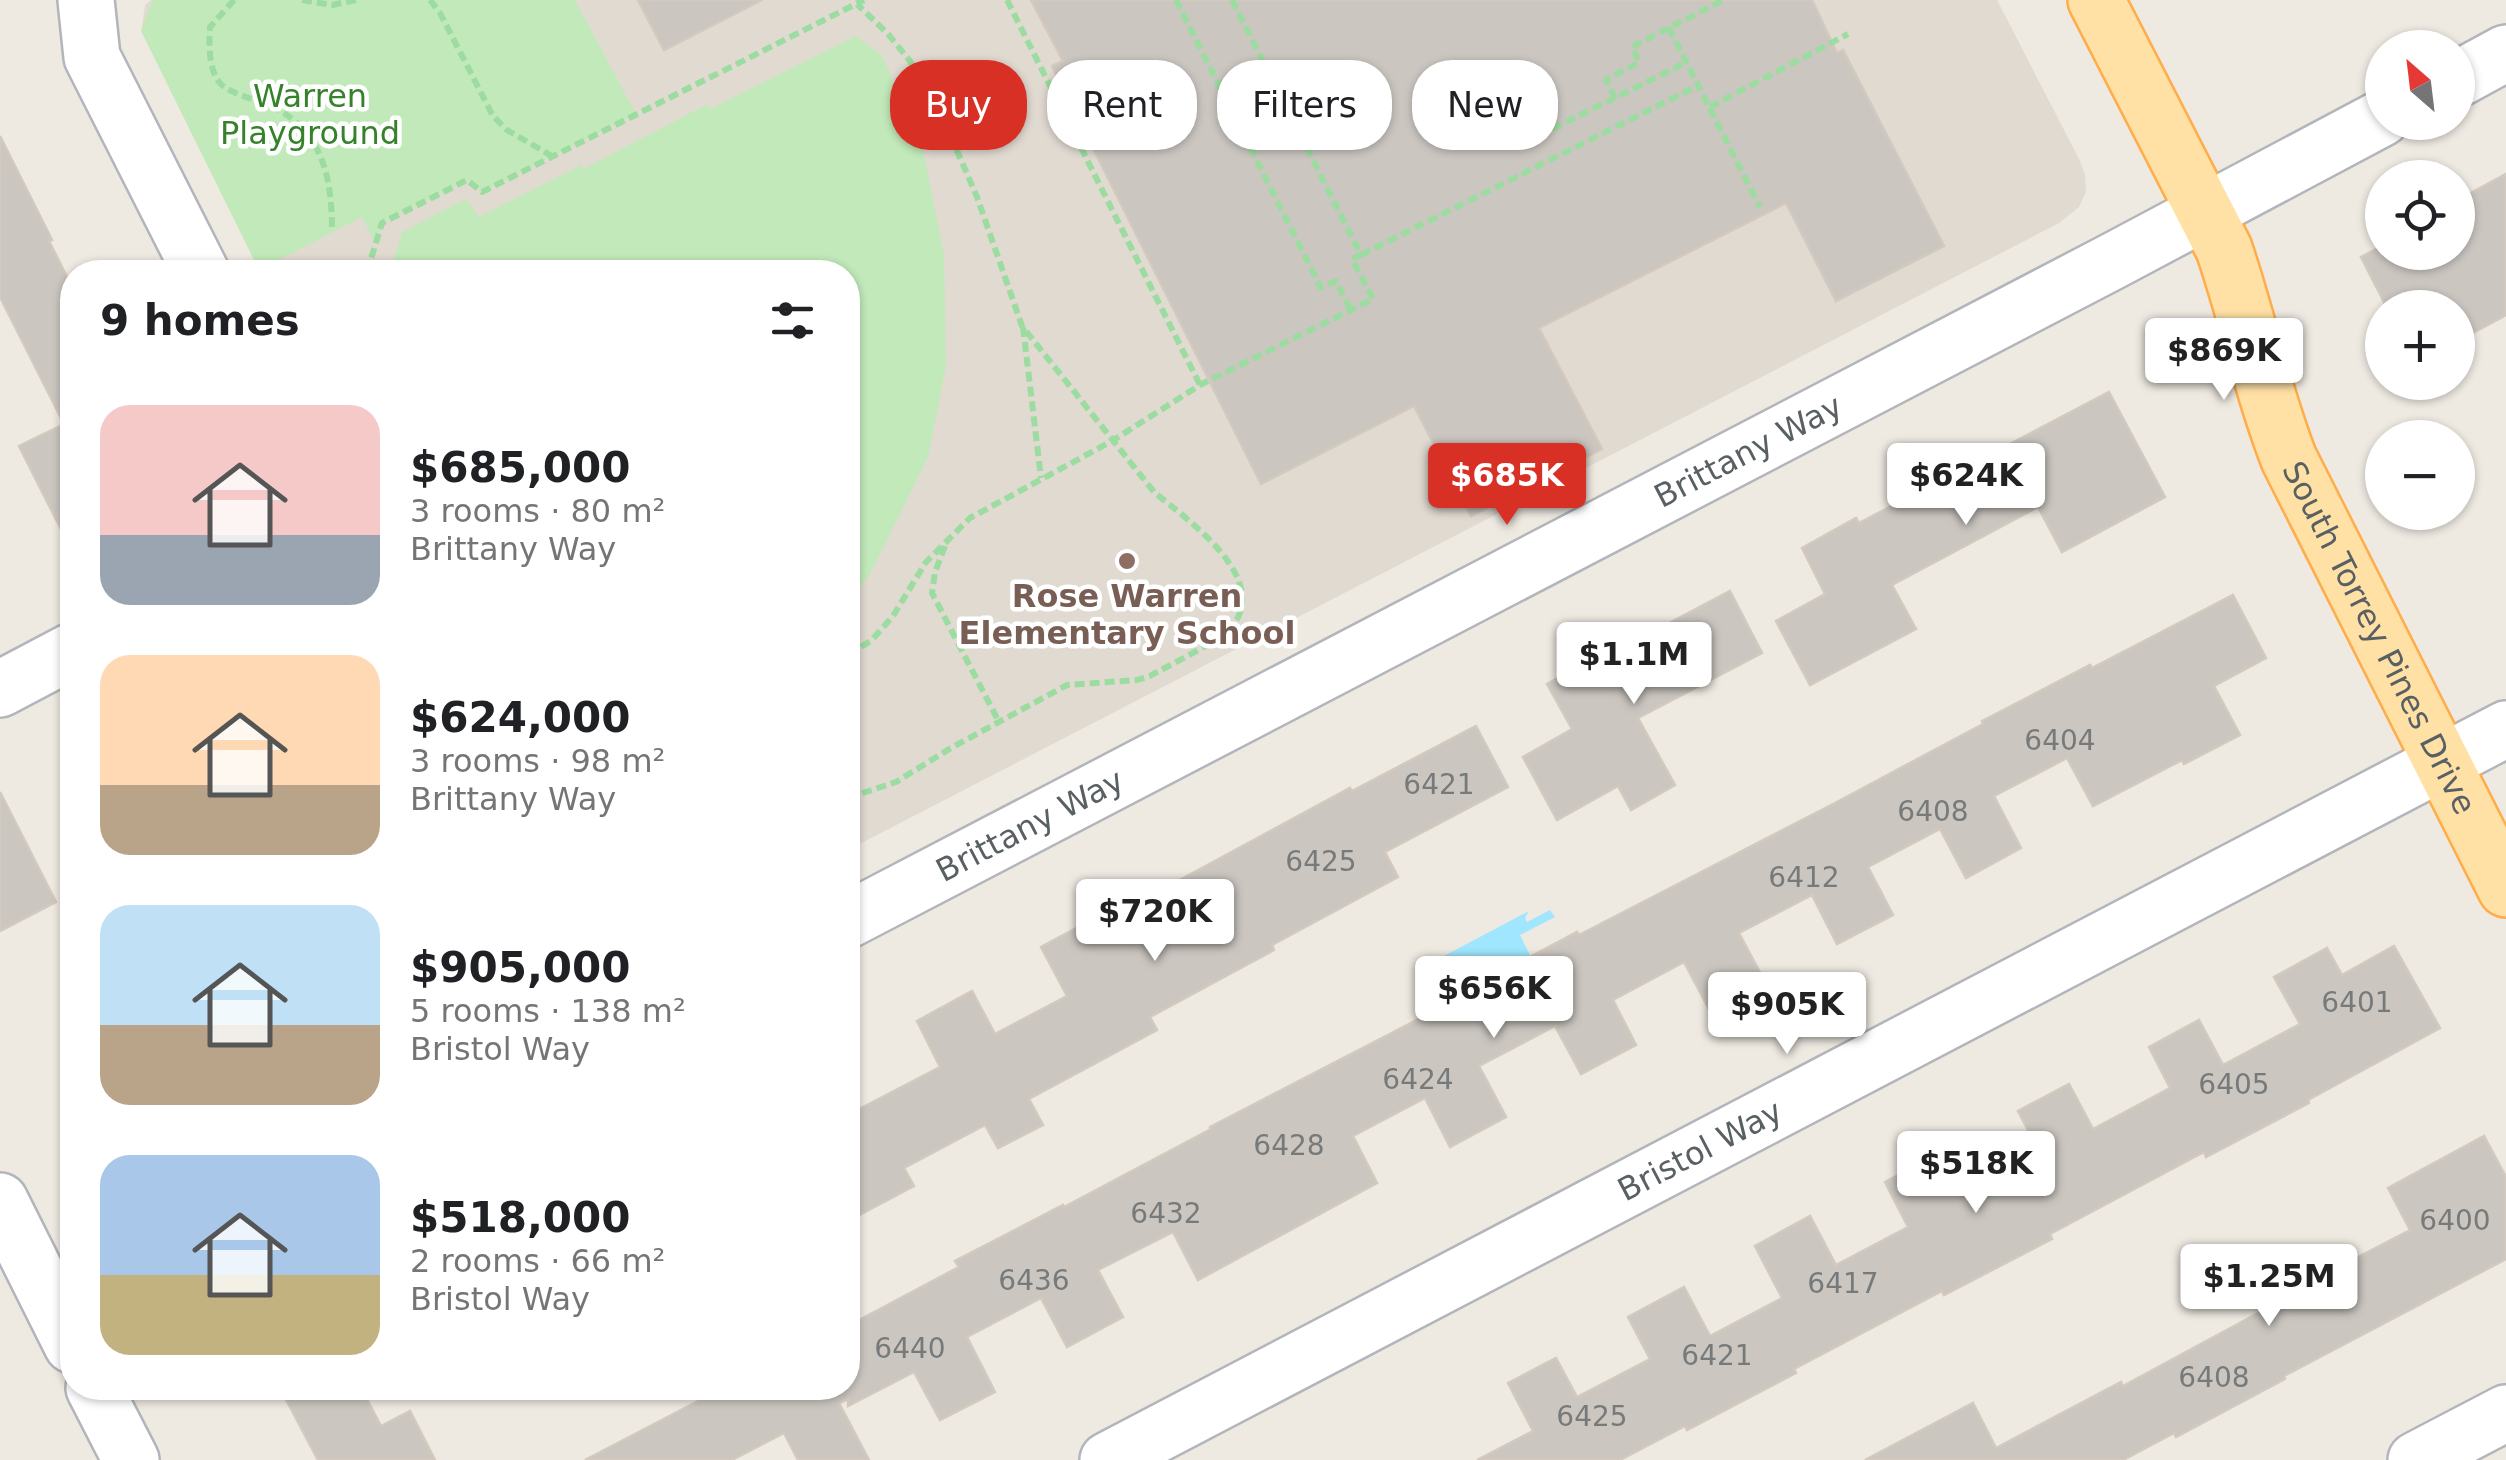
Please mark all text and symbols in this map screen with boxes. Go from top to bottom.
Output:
north arrow [2365,30,2475,140]
map controls [2365,30,2475,530]
chip: Buy [890,60,1027,150]
chip: Rent [1047,60,1197,150]
chip: Filters [1217,60,1392,150]
chip: New [1412,60,1558,150]
park label: Warren Playground [220,77,400,152]
button: locate [2365,160,2475,270]
button: + [2365,290,2475,400]
icon: filters [765,293,820,348]
text: 9 homes [100,296,300,345]
pin: $869K [2154,318,2294,403]
text: $869K [2167,331,2281,369]
street label: Brittany Way [1648,387,1848,516]
button: − [2365,420,2475,530]
text: $685,000 [410,443,631,492]
pin: $685K [1437,443,1577,528]
pin: $624K [1896,443,2036,528]
icon: home [180,445,300,565]
street label: South Torrey Pines Drive [2274,455,2484,820]
text: $685K [1450,456,1564,494]
text: $624K [1909,456,2023,494]
text: 3 rooms · 80 m² [410,492,665,530]
text: Brittany Way [410,530,616,568]
marker: Rose Warren Elementary School [1116,550,1138,572]
place label: Rose Warren Elementary School [959,577,1295,652]
pin: $1.1M [1564,622,1704,707]
text: $1.1M [1579,635,1689,673]
text: $624,000 [410,693,631,742]
icon: home [180,695,300,815]
house number: 6404 [2024,724,2096,757]
text: 3 rooms · 98 m² [410,742,665,780]
street label: Brittany Way [930,761,1130,890]
house number: 6421 [1403,768,1475,801]
text: Brittany Way [410,780,616,818]
house number: 6408 [1897,795,1969,828]
house number: 6425 [1285,845,1357,878]
house number: 6412 [1768,861,1840,894]
pin: $720K [1085,879,1225,964]
text: $720K [1098,892,1212,930]
text: $905,000 [410,943,631,992]
icon: home [180,945,300,1065]
pin: $656K [1424,956,1564,1041]
text: $656K [1437,969,1551,1007]
pin: $905K [1717,972,1857,1057]
text: $905K [1730,985,1844,1023]
house number: 6401 [2321,986,2393,1019]
text: 5 rooms · 138 m² [410,992,686,1030]
text: Bristol Way [410,1030,590,1068]
house number: 6424 [1382,1063,1454,1096]
house number: 6405 [2198,1068,2270,1101]
street label: Bristol Way [1611,1092,1789,1209]
house number: 6428 [1253,1129,1325,1162]
pin: $518K [1906,1131,2046,1216]
text: $518K [1919,1144,2033,1182]
text: $518,000 [410,1193,631,1242]
icon: home [180,1195,300,1315]
house number: 6432 [1130,1197,1202,1230]
house number: 6400 [2419,1204,2491,1237]
text: 2 rooms · 66 m² [410,1242,665,1280]
pin: $1.25M [2188,1244,2350,1329]
text: $1.25M [2202,1257,2336,1295]
house number: 6436 [998,1264,1070,1297]
house number: 6417 [1807,1267,1879,1300]
text: Bristol Way [410,1280,590,1318]
house number: 6440 [874,1332,946,1365]
house number: 6421 [1681,1339,1753,1372]
house number: 6408 [2178,1361,2250,1394]
house number: 6425 [1556,1400,1628,1433]

